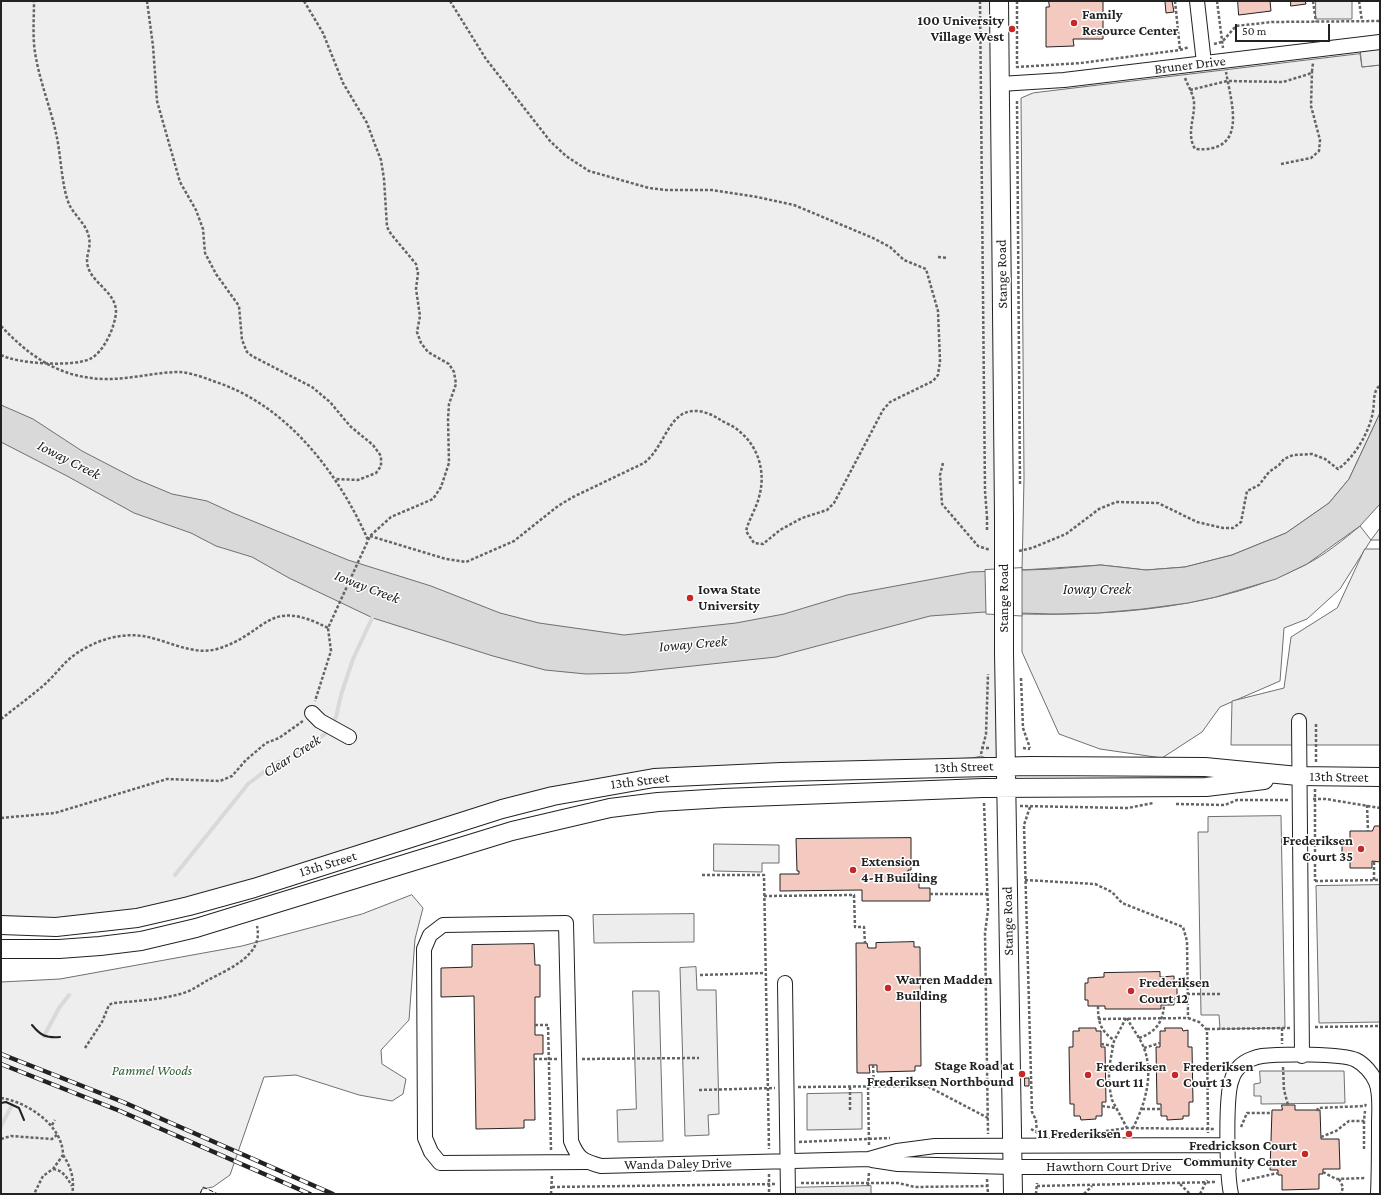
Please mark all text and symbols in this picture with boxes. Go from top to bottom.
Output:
place label: Family Resource Center [1082,7,1178,40]
place label: 100 University Village West [917,13,1004,46]
scale bar [1237,16,1332,42]
marker: Family Resource Center [1069,18,1079,28]
marker: 100 University Village West [1007,24,1017,34]
text: 50 m [1242,24,1266,38]
street label: Bruner Drive [1153,52,1227,78]
street label: Stange Road [993,239,1011,309]
water label: Ioway Creek [34,436,104,484]
street label: Stange Road [996,564,1012,632]
water label: Ioway Creek [332,566,402,608]
water label: Ioway Creek [1063,580,1131,598]
place label: Iowa State University [698,582,761,614]
marker: Iowa State University [685,593,695,603]
water label: Ioway Creek [658,632,728,656]
water label: Clear Creek [260,731,324,781]
street label: 13th Street [934,758,994,776]
street label: 13th Street [1309,768,1369,786]
street label: 13th Street [610,769,670,793]
place label: Frederiksen Court 35 [1282,833,1353,866]
marker: Frederiksen Court 35 [1356,844,1366,854]
street label: 13th Street [297,847,359,881]
place label: Extension 4-H Building [861,854,937,886]
marker: Extension 4-H Building [848,865,858,875]
street label: Stange Road [999,886,1017,956]
place label: Warren Madden Building [896,972,992,1004]
place label: Frederiksen Court 12 [1139,975,1210,1008]
marker: Warren Madden Building [883,983,893,993]
marker: Frederiksen Court 12 [1126,986,1136,996]
place label: Stage Road at Frederiksen Northbound [867,1058,1014,1090]
place label: Frederiksen Court 11 [1096,1059,1167,1092]
place label: Frederiksen Court 13 [1183,1059,1254,1092]
park label: Pammel Woods [112,1063,192,1079]
marker: Stage Road at Frederiksen Northbound [1017,1069,1027,1079]
marker: Frederiksen Court 11 [1083,1070,1093,1080]
marker: Frederiksen Court 13 [1170,1070,1180,1080]
place label: 11 Frederiksen [1037,1126,1121,1142]
marker: 11 Frederiksen [1124,1129,1134,1139]
place label: Fredrickson Court Community Center [1183,1138,1297,1170]
marker: Fredrickson Court Community Center [1300,1149,1310,1159]
street label: Wanda Daley Drive [624,1155,732,1173]
street label: Hawthorn Court Drive [1046,1159,1172,1175]

